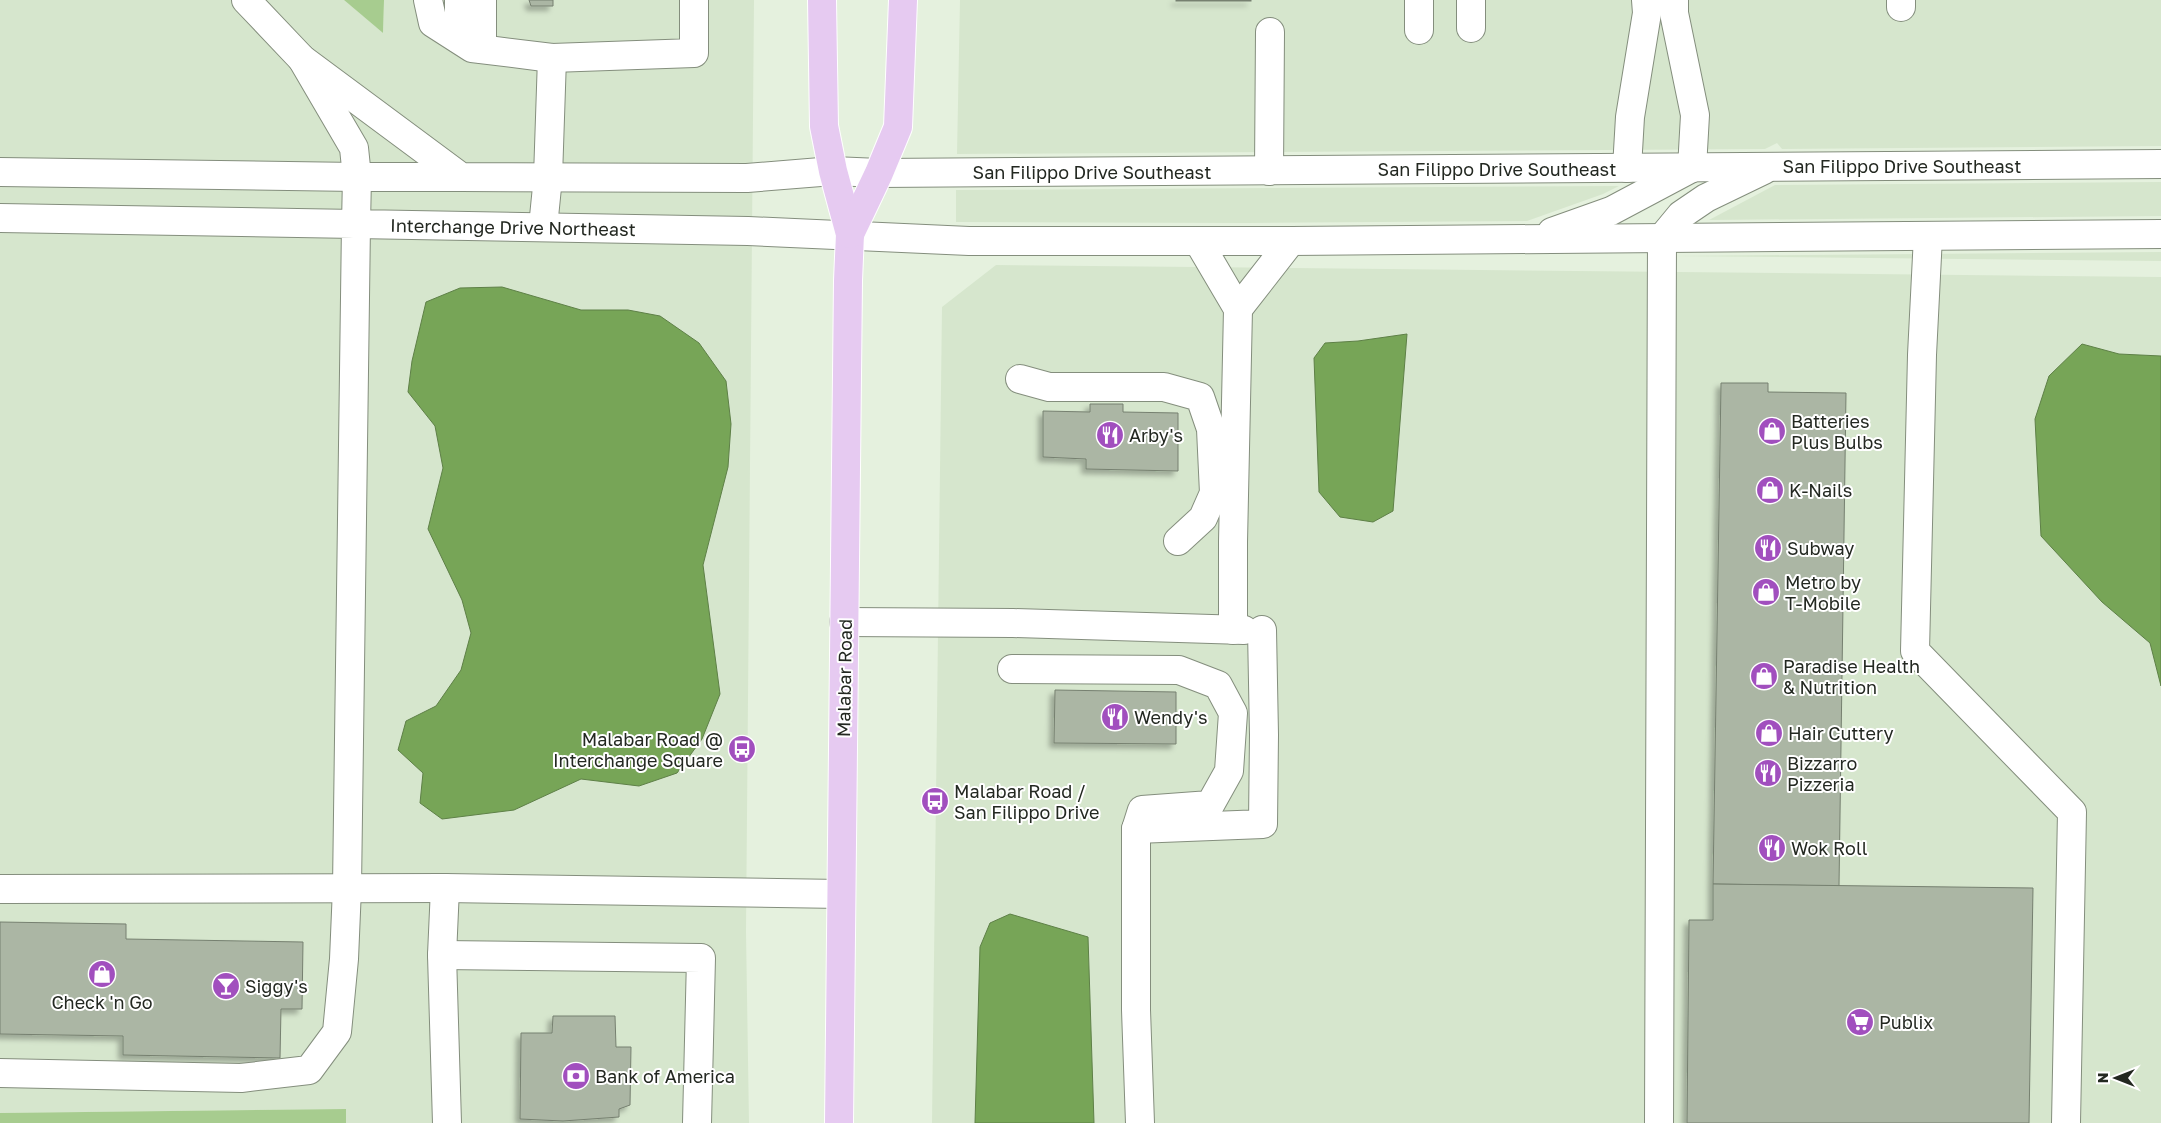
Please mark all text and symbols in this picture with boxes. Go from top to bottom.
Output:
street label: San Filippo Drive Southeast [1783,155,2021,177]
street label: San Filippo Drive Southeast [1378,158,1616,180]
street label: San Filippo Drive Southeast [973,161,1211,183]
street label: Interchange Drive Northeast [390,214,636,240]
place label: Batteries Plus Bulbs [1791,410,1883,453]
shop icon: Batteries Plus Bulbs [1757,416,1787,446]
restaurant icon: Arby's [1095,420,1125,450]
place label: Arby's [1129,424,1183,446]
shop icon: K-Nails [1755,475,1785,505]
place label: K-Nails [1789,479,1852,501]
restaurant icon: Subway [1753,533,1783,563]
place label: Subway [1787,537,1854,559]
place label: Metro by T-Mobile [1785,571,1861,614]
shop icon: Metro by T-Mobile [1751,577,1781,607]
street label: Malabar Road [832,619,856,737]
place label: Paradise Health & Nutrition [1783,655,1920,698]
shop icon: Paradise Health & Nutrition [1749,661,1779,691]
restaurant icon: Wendy's [1100,702,1130,732]
place label: Wendy's [1134,706,1207,728]
shop icon: Hair Cuttery [1754,718,1784,748]
place label: Hair Cuttery [1788,722,1894,744]
place label: Malabar Road @ Interchange Square [553,728,723,771]
bus stop icon: Malabar Road @ Interchange Square [727,734,757,764]
place label: Bizzarro Pizzeria [1787,752,1857,795]
restaurant icon: Bizzarro Pizzeria [1753,758,1783,788]
place label: Malabar Road / San Filippo Drive [954,780,1099,823]
bus stop icon: Malabar Road / San Filippo Drive [920,786,950,816]
restaurant icon: Wok Roll [1757,833,1787,863]
place label: Wok Roll [1791,837,1868,859]
shop icon: Check 'n Go [87,959,117,989]
bar icon: Siggy's [211,971,241,1001]
place label: Siggy's [245,975,308,997]
place label: Check 'n Go [51,991,153,1013]
supermarket icon: Publix [1845,1007,1875,1037]
place label: Publix [1879,1011,1933,1033]
north arrow [2091,1053,2141,1103]
bank icon: Bank of America [561,1061,591,1091]
place label: Bank of America [595,1065,735,1087]
text: N [2094,1073,2111,1083]

